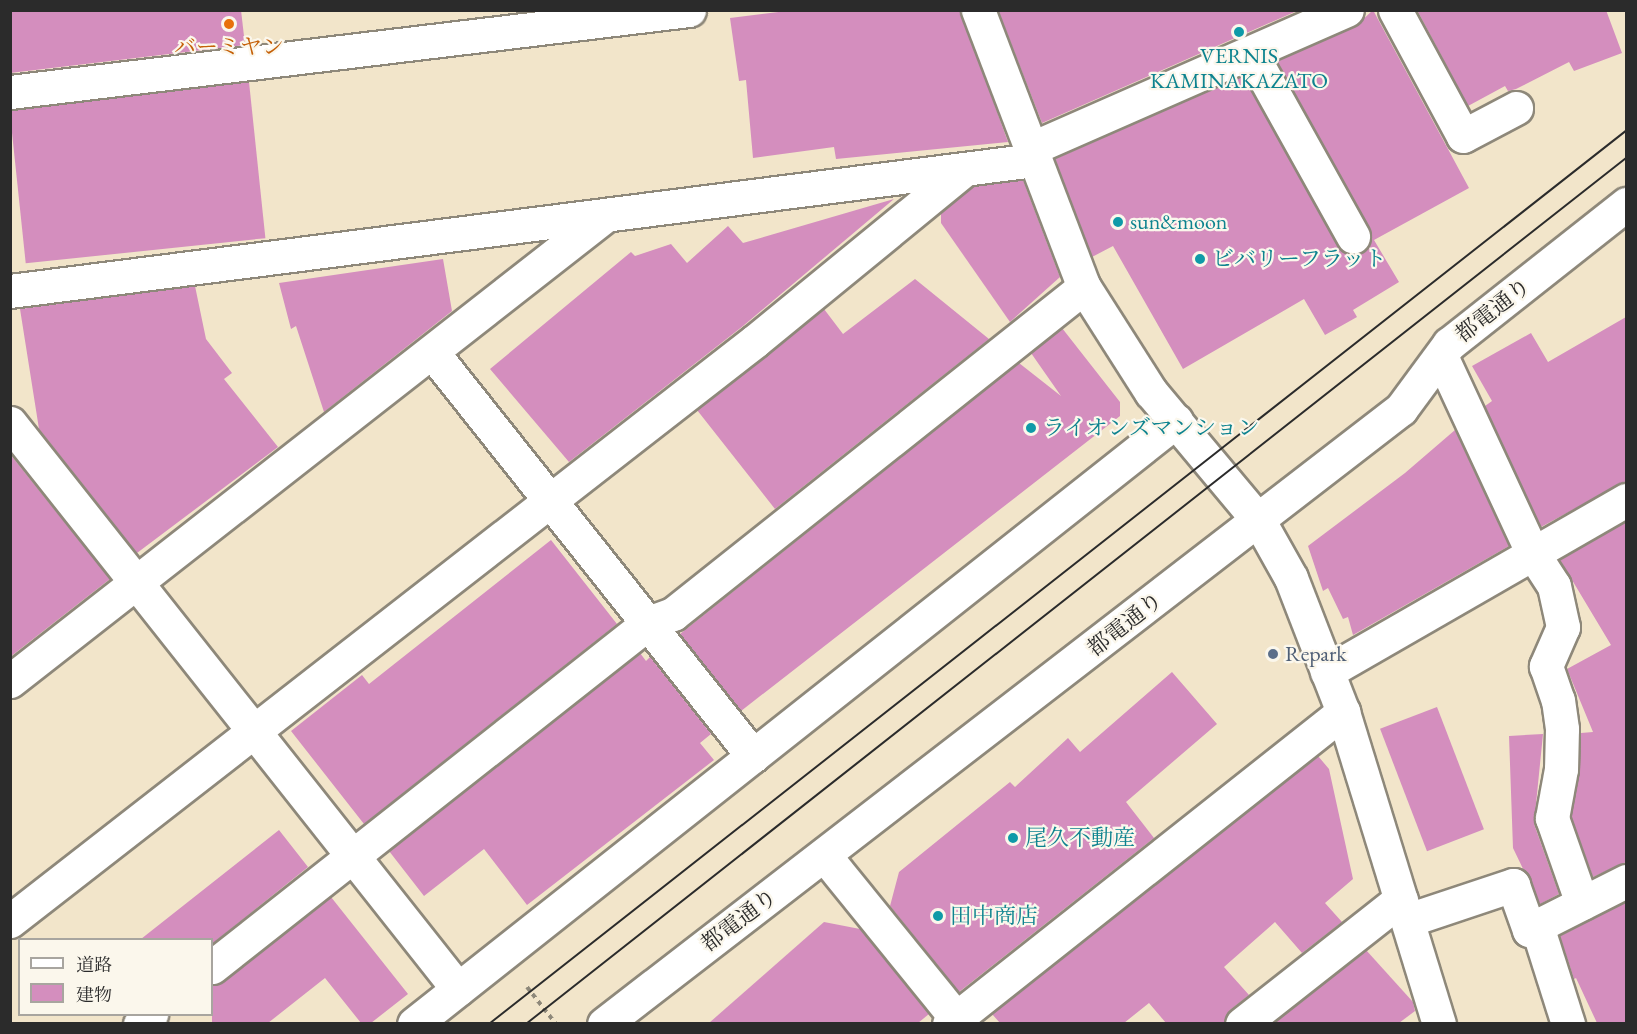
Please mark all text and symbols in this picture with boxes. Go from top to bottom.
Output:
marker: バーミヤン [222,17,236,31]
marker: VERNIS KAMINAKAZATO [1232,25,1246,39]
place label: バーミヤン [174,34,284,60]
place label: VERNIS KAMINAKAZATO [1150,42,1328,94]
place label: sun&moon [1130,209,1227,235]
marker: sun&moon [1111,215,1125,229]
place label: ビバリーフラット [1212,246,1388,272]
marker: ビバリーフラット [1193,252,1207,266]
street label: 都電通り [1450,273,1536,347]
place label: ライオンズマンション [1043,415,1263,441]
marker: ライオンズマンション [1024,421,1038,435]
street label: 都電通り [1082,587,1168,661]
place label: Repark [1285,641,1347,667]
marker: Repark [1266,647,1280,661]
place label: 尾久不動産 [1025,825,1135,851]
marker: 尾久不動産 [1006,831,1020,845]
street label: 都電通り [696,883,782,957]
place label: 田中商店 [950,903,1038,929]
marker: 田中商店 [931,909,945,923]
legend [18,938,213,1016]
text: 道路 [76,953,112,976]
text: 建物 [76,983,112,1006]

